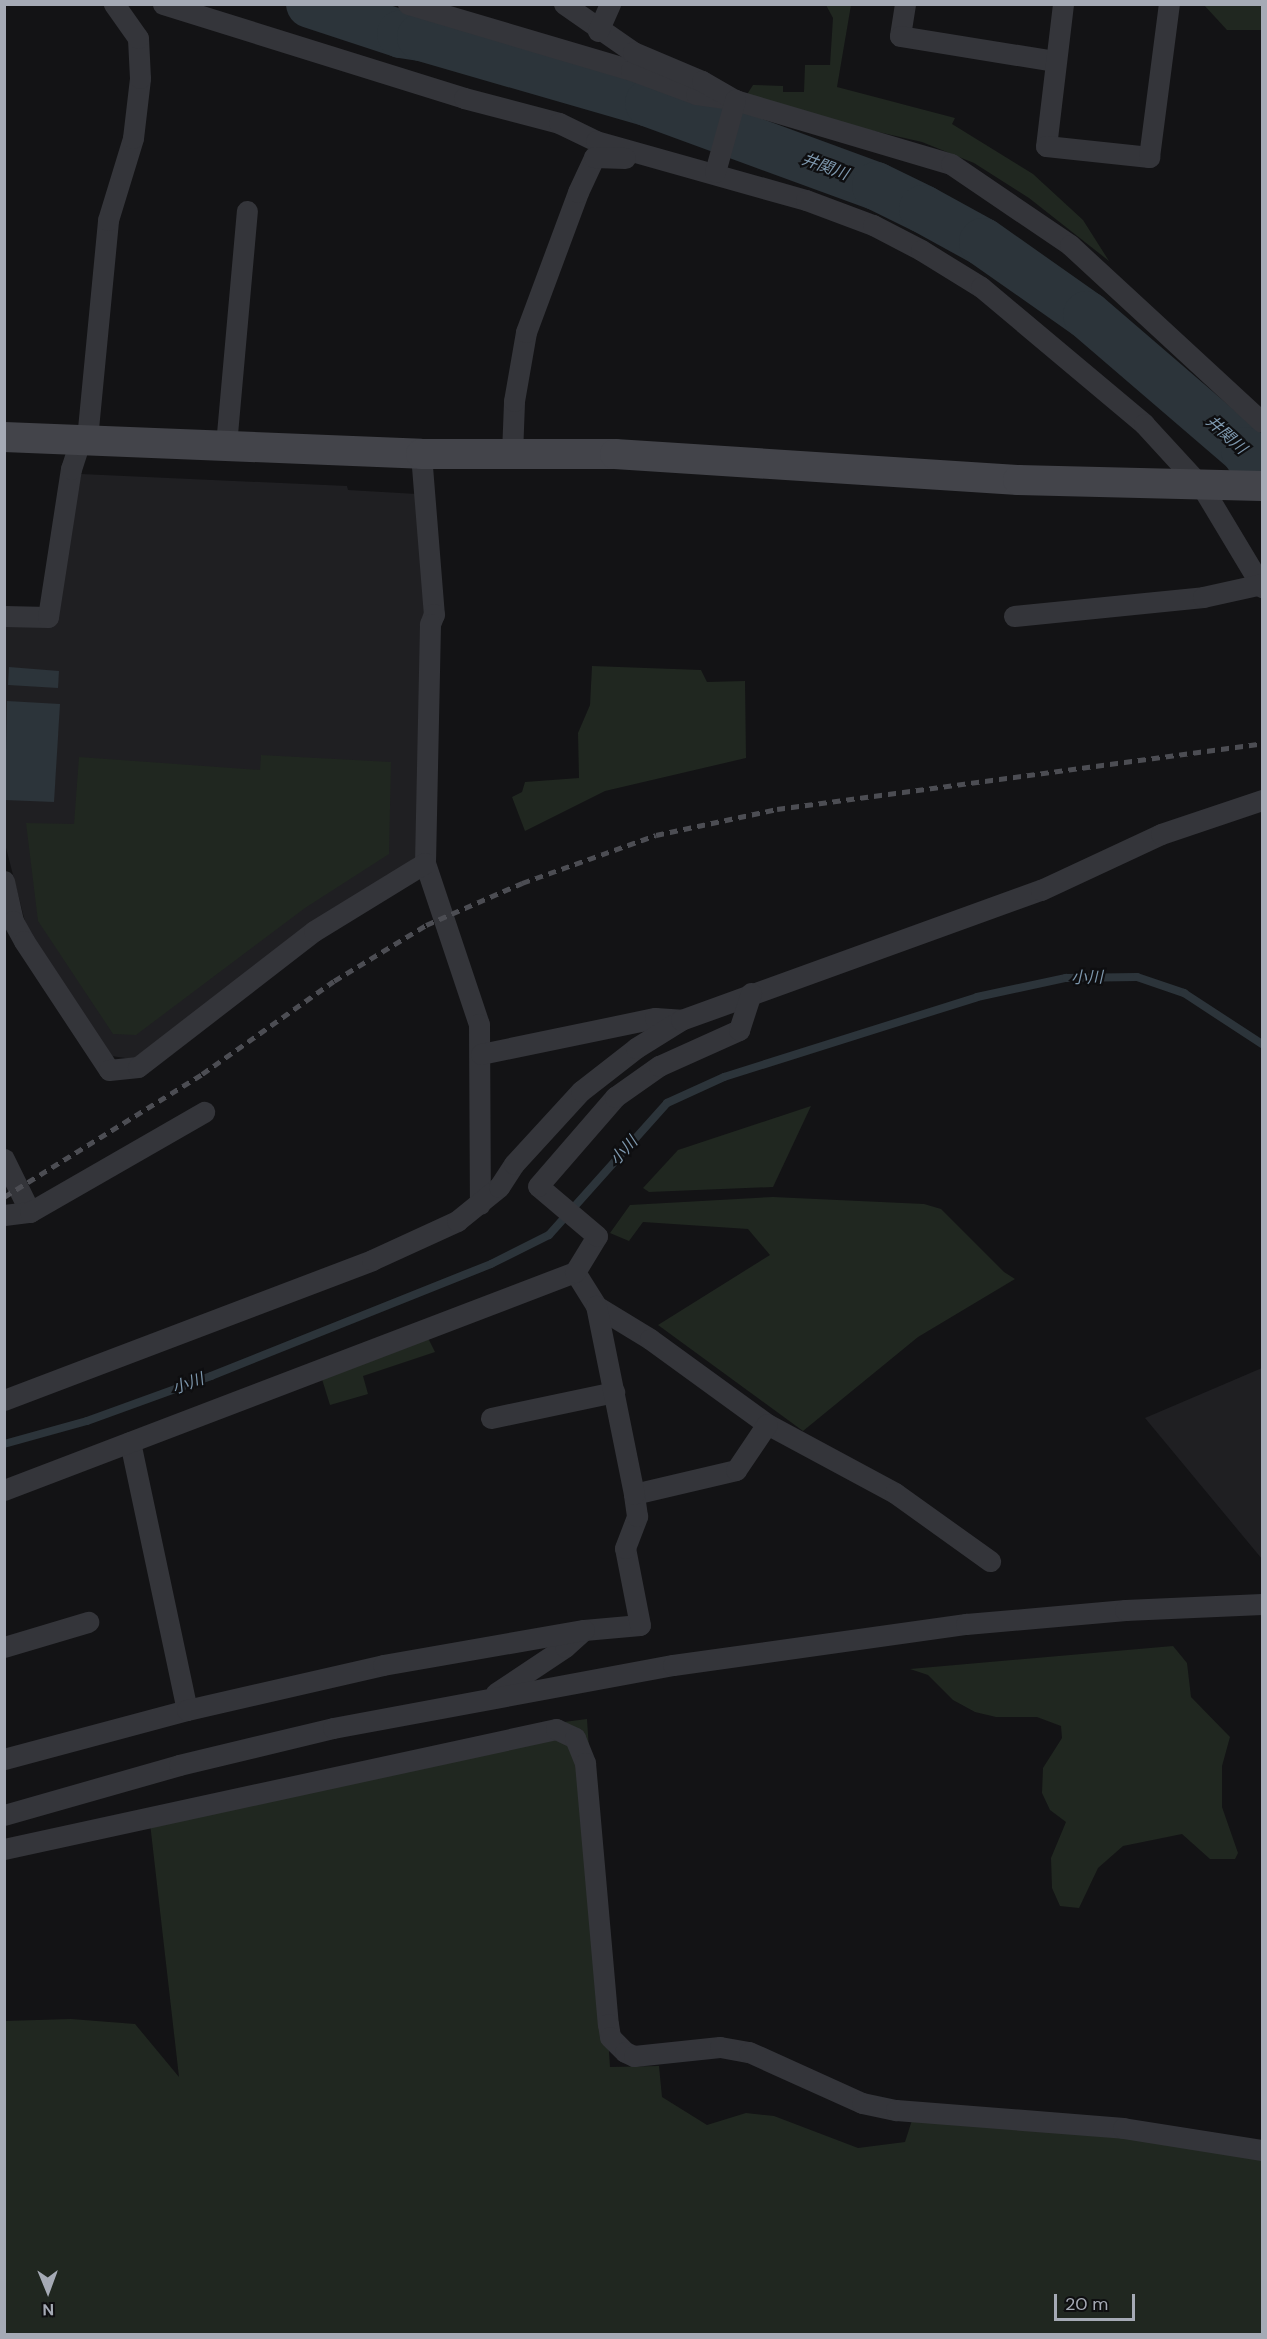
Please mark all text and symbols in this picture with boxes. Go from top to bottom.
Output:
water label: 井関川 [799,150,851,184]
water label: 井関川 [1202,412,1250,458]
water label: 小川 [1071,968,1103,988]
water label: 小川 [606,1133,642,1169]
water label: 小川 [170,1370,206,1398]
north arrow [18,2261,78,2321]
scale bar [1057,2282,1138,2320]
text: 20 m [1065,2292,1108,2316]
text: N [42,2299,54,2320]

